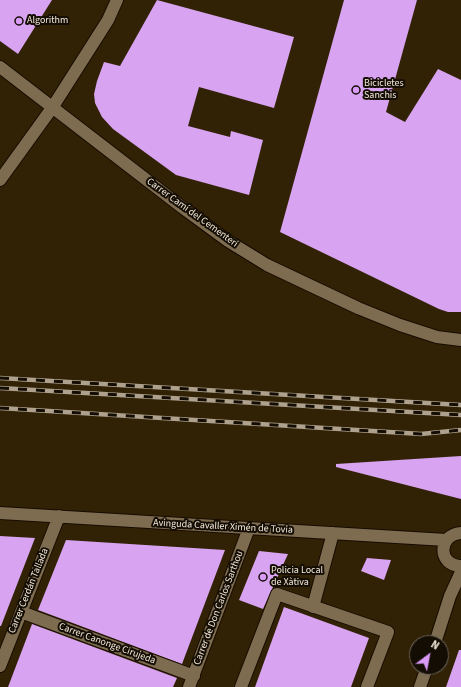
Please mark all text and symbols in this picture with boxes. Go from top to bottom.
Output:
place label: Algorithm [27,15,68,27]
marker: Algorithm [14,16,24,26]
place label: Bicicletes Sanchis [364,78,404,102]
marker: Bicicletes Sanchis [351,85,361,95]
street label: Carrer Camí del Cementeri [144,176,240,250]
street label: Avinguda Cavaller Ximén de Tovia [153,517,293,537]
street label: Carrer Cerdán Tallada [6,547,52,635]
street label: Carrer de Don Carlos Sarthou [192,549,246,667]
place label: Policia Local de Xàtiva [271,565,323,588]
marker: Policia Local de Xàtiva [258,572,268,582]
street label: Carrer Canonge Cirujeda [57,621,157,667]
north arrow [409,635,449,675]
text: N [428,637,442,654]

